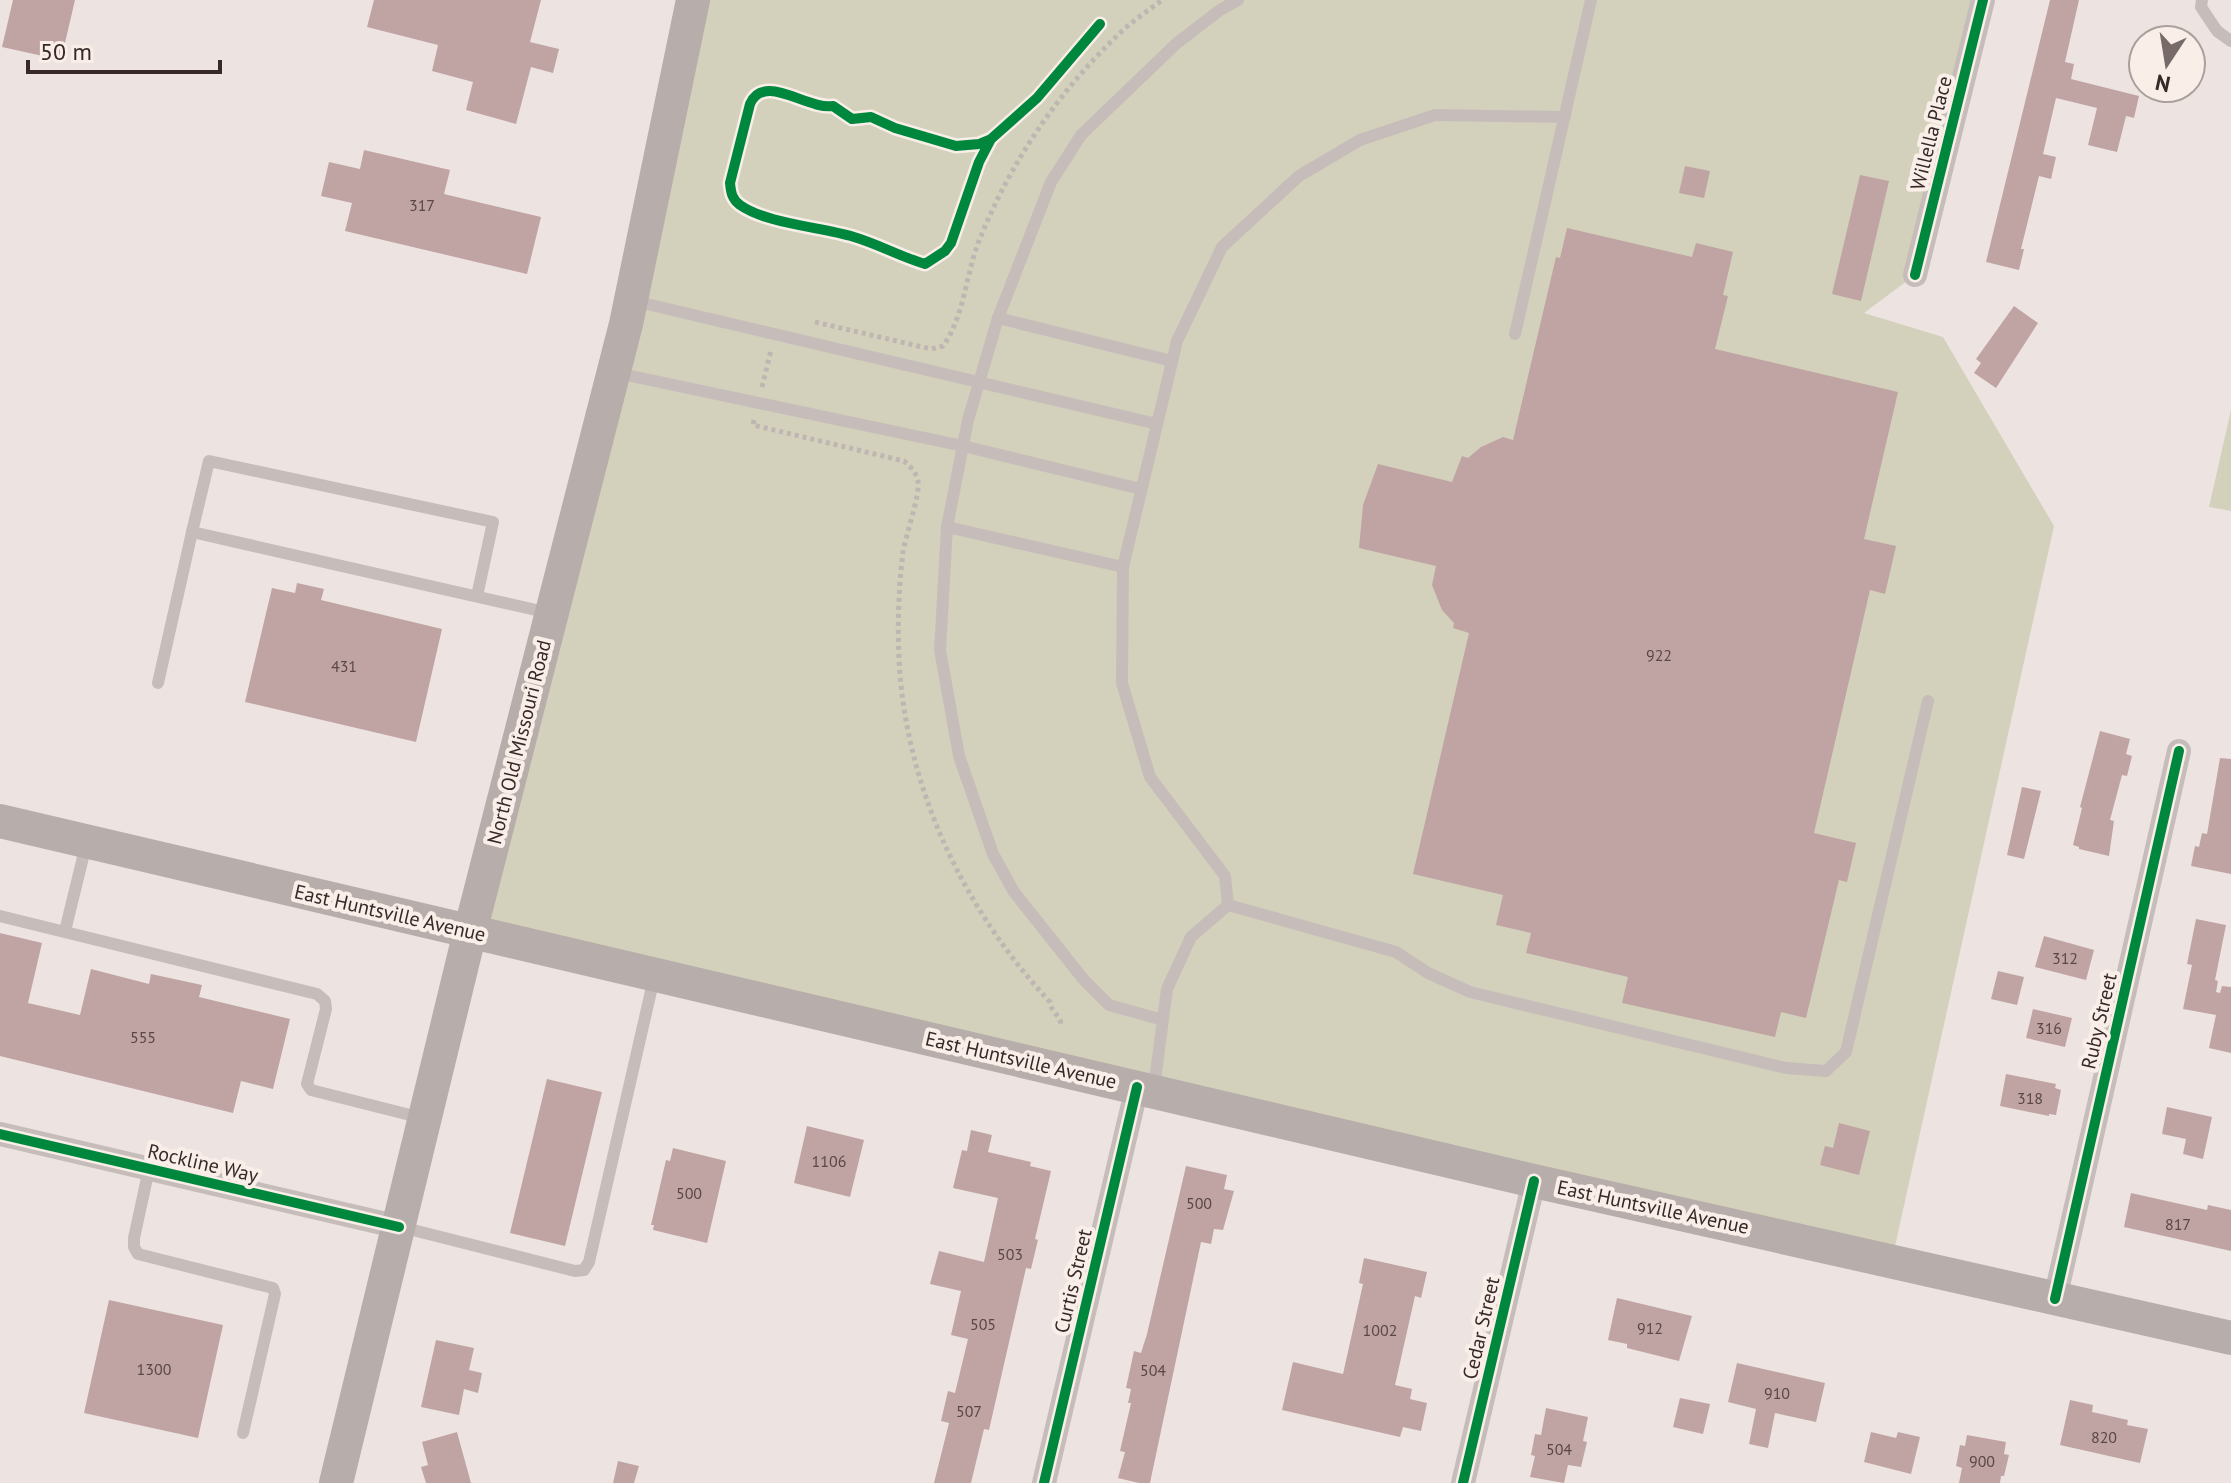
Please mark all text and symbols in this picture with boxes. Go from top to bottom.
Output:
scale bar [28,24,220,74]
north arrow [2127,24,2207,104]
text: 50 m [40,36,92,67]
text: N [2153,68,2173,99]
street label: Willella Place [1904,73,1958,193]
house number: 317 [409,195,435,215]
street label: North Old Missouri Road [481,637,557,847]
house number: 922 [1646,645,1672,665]
house number: 431 [331,656,357,676]
street label: East Huntsville Avenue [292,878,488,948]
house number: 312 [2052,948,2078,968]
street label: Ruby Street [2075,970,2123,1072]
house number: 316 [2036,1018,2062,1038]
street label: East Huntsville Avenue [923,1025,1119,1095]
house number: 555 [130,1027,156,1047]
house number: 318 [2017,1088,2043,1108]
street label: Rockline Way [145,1138,261,1188]
house number: 1106 [812,1151,846,1171]
street label: East Huntsville Avenue [1555,1174,1751,1240]
house number: 500 [676,1183,702,1203]
house number: 500 [1186,1193,1212,1213]
house number: 817 [2165,1214,2191,1234]
street label: Curtis Street [1048,1226,1098,1336]
house number: 503 [997,1244,1023,1264]
street label: Cedar Street [1457,1274,1506,1382]
house number: 505 [970,1314,996,1334]
house number: 912 [1637,1318,1663,1338]
house number: 1002 [1363,1320,1397,1340]
house number: 1300 [137,1359,172,1379]
house number: 504 [1140,1360,1166,1380]
house number: 910 [1764,1383,1790,1403]
house number: 507 [956,1401,982,1421]
house number: 820 [2091,1427,2117,1447]
house number: 504 [1546,1439,1572,1459]
house number: 900 [1969,1451,1995,1471]

